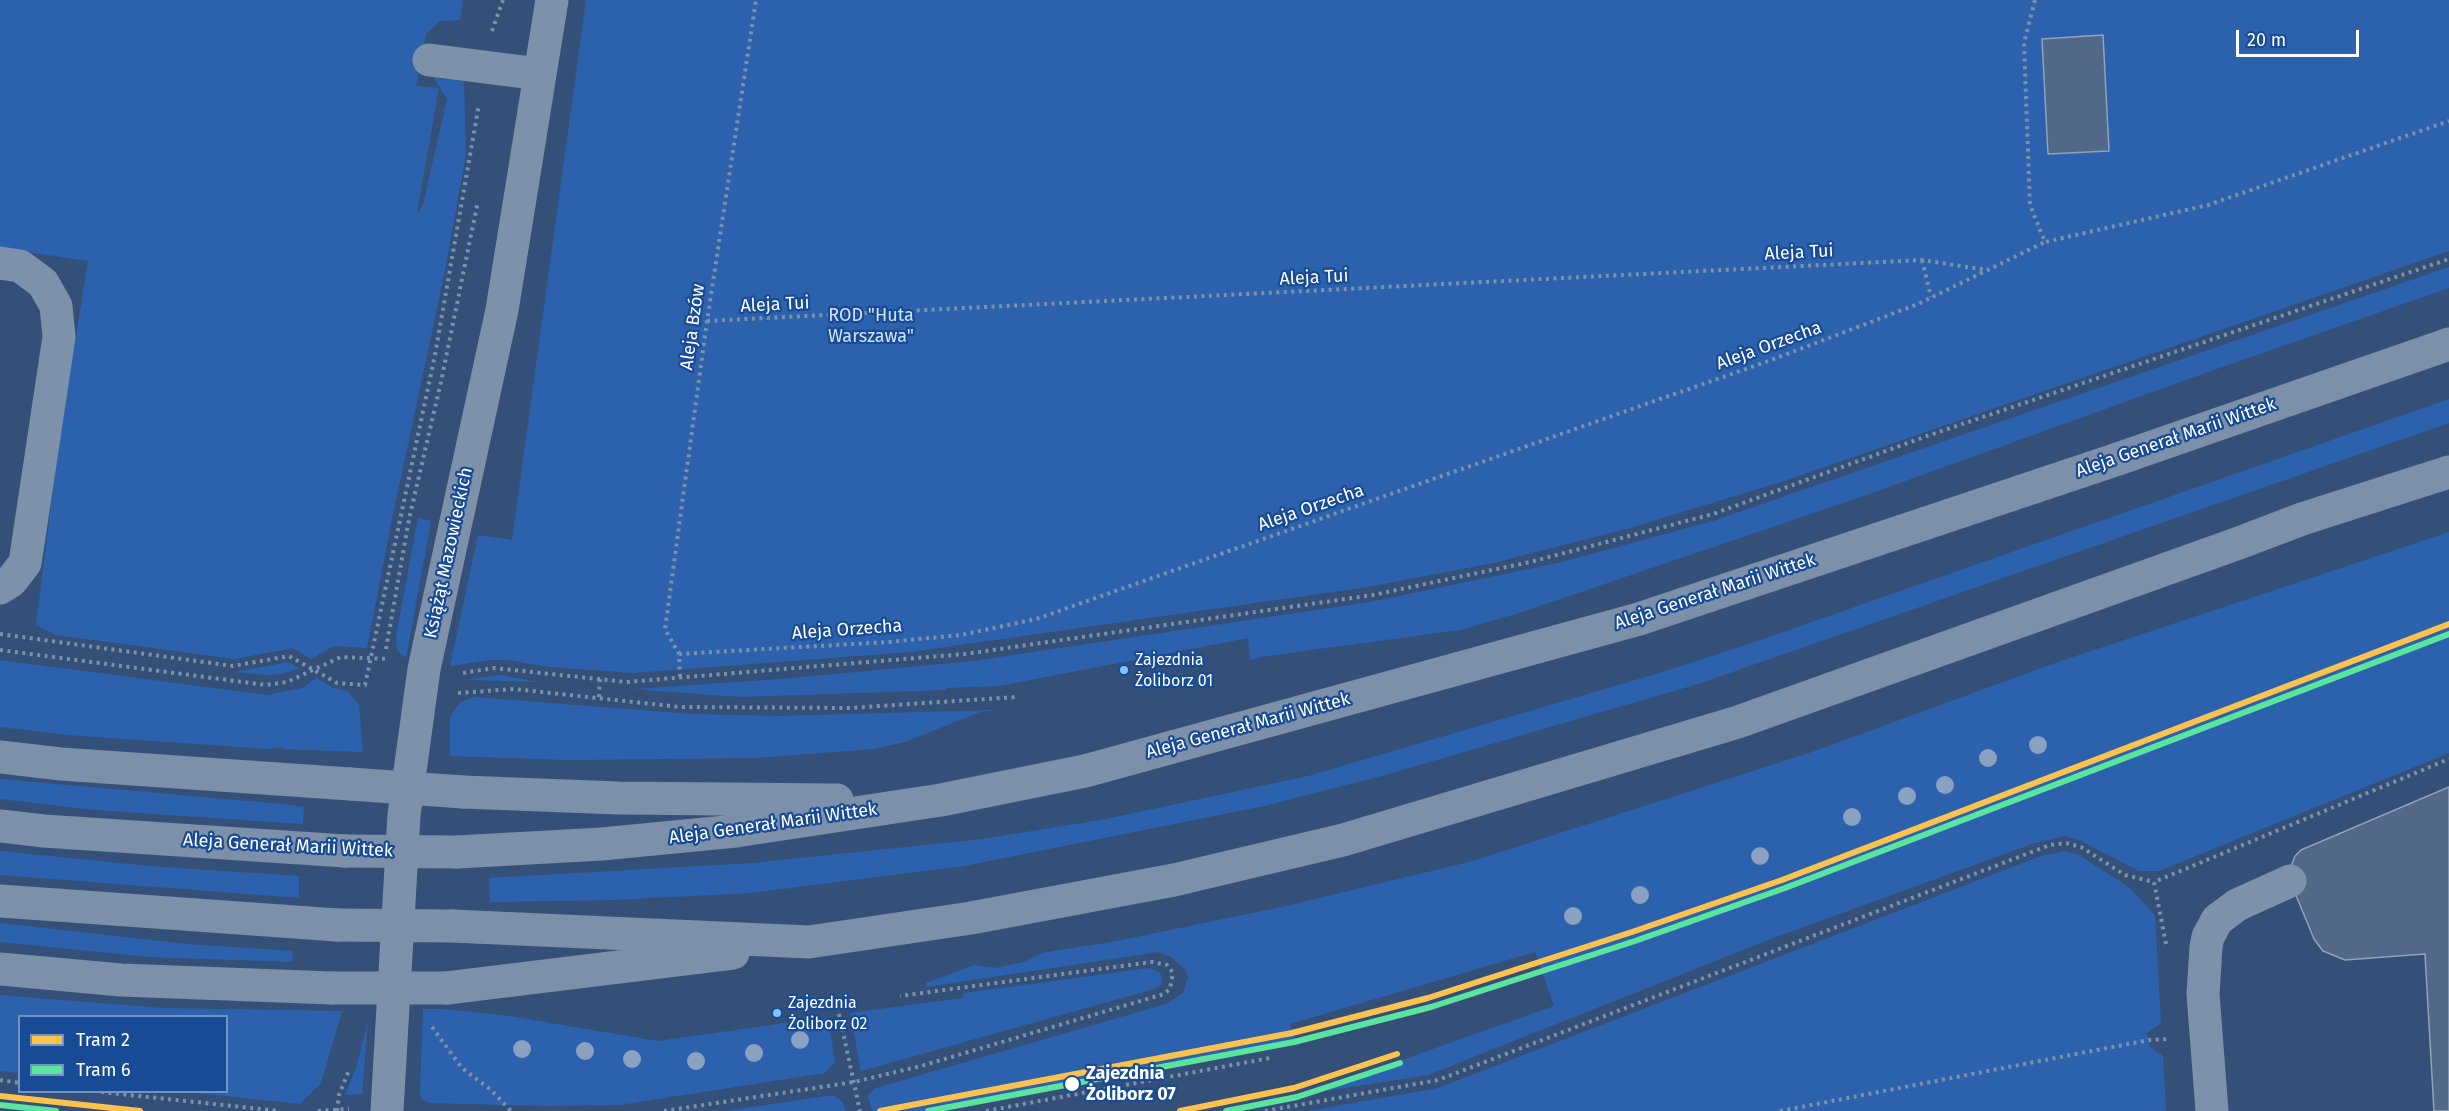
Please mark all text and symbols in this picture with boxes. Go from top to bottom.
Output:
scale bar [2239,18,2362,56]
text: 20 m [2247,29,2286,51]
street label: Aleja Tui [1764,240,1834,266]
street label: Aleja Tui [1279,265,1349,291]
street label: Aleja Bzów [676,282,710,372]
street label: Aleja Tui [740,292,810,318]
park label: ROD "Huta Warszawa" [828,305,914,348]
street label: Aleja Orzecha [1713,317,1825,375]
street label: Aleja Generał Marii Wittek [2073,394,2279,482]
street label: Książąt Mazowieckich [420,465,478,641]
street label: Aleja Orzecha [1255,480,1367,536]
street label: Aleja Generał Marii Wittek [1612,549,1818,635]
street label: Aleja Orzecha [791,615,903,645]
place label: Zajezdnia Żoliborz 01 [1135,651,1213,689]
marker: Zajezdnia Żoliborz 01 [1118,664,1130,676]
street label: Aleja Generał Marii Wittek [1144,688,1352,764]
street label: Aleja Generał Marii Wittek [667,799,879,849]
street label: Aleja Generał Marii Wittek [183,830,393,862]
place label: Zajezdnia Żoliborz 02 [788,994,867,1032]
marker: Zajezdnia Żoliborz 02 [771,1007,783,1019]
legend [18,1015,228,1093]
text: Tram 2 [76,1029,130,1051]
text: Tram 6 [76,1059,131,1081]
place label: Zajezdnia Żoliborz 07 [1086,1063,1176,1106]
marker: Zajezdnia Żoliborz 07 [1063,1075,1081,1093]

